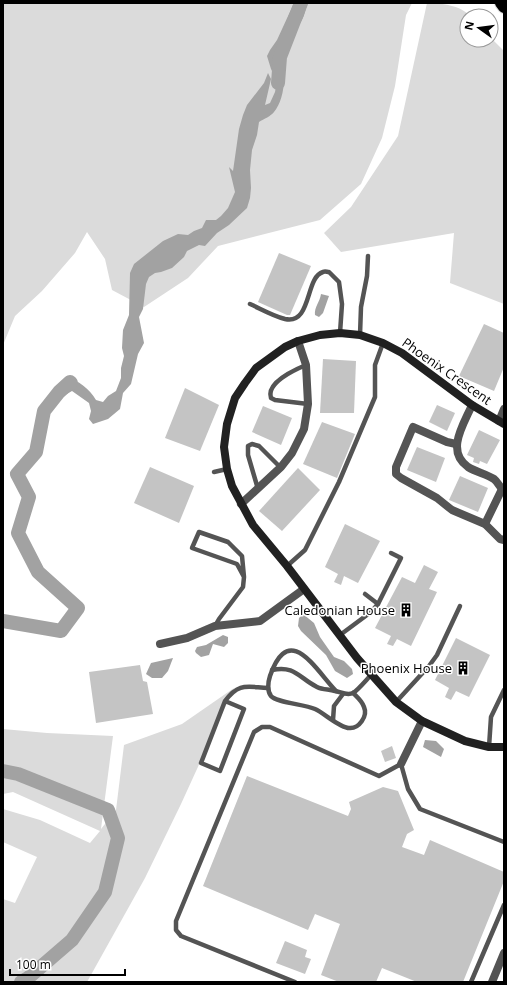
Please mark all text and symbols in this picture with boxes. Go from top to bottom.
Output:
north arrow [459,8,499,48]
text: N [460,19,477,32]
street label: Phoenix Crescent [399,333,496,409]
place label: Caledonian House [285,601,395,619]
building icon: Caledonian House [398,602,414,618]
place label: Phoenix House [361,659,452,677]
building icon: Phoenix House [455,660,471,676]
scale bar [10,951,125,977]
text: 100 m [16,956,51,973]

